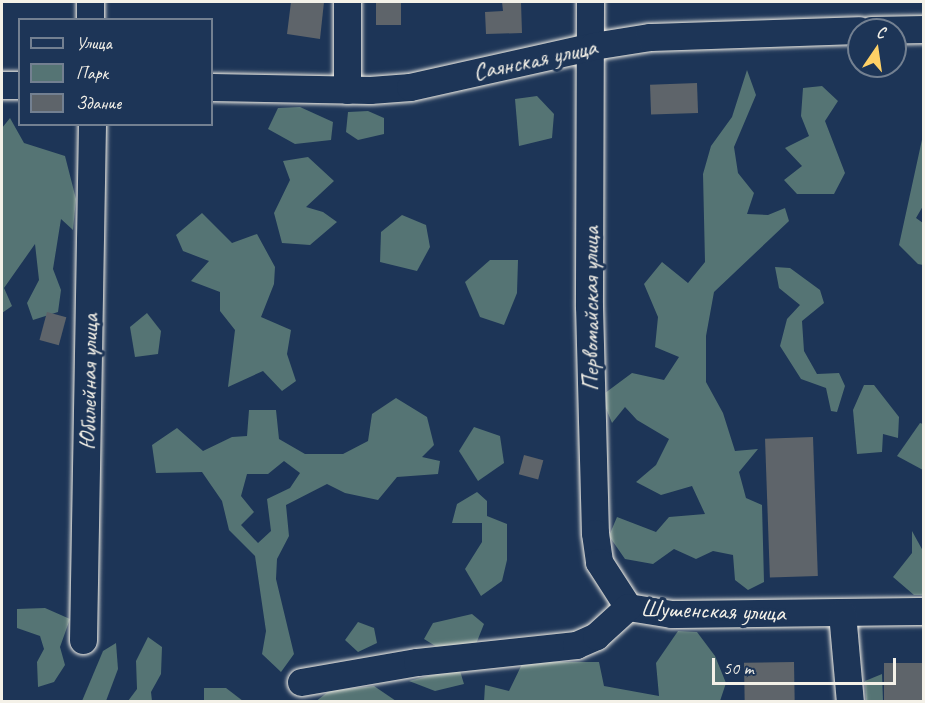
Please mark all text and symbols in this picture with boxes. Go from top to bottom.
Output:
legend [18,18,213,126]
north arrow [847,18,907,78]
text: С [875,22,887,43]
text: Улица [76,32,112,54]
street label: Саянская улица [470,33,600,87]
text: Парк [76,62,108,84]
text: Здание [76,92,121,114]
street label: Первомайская улица [577,226,605,392]
street label: Юбилейная улица [73,312,105,452]
street label: Шушенская улица [639,594,787,628]
scale bar [715,646,900,684]
text: 50 m [723,657,754,679]

